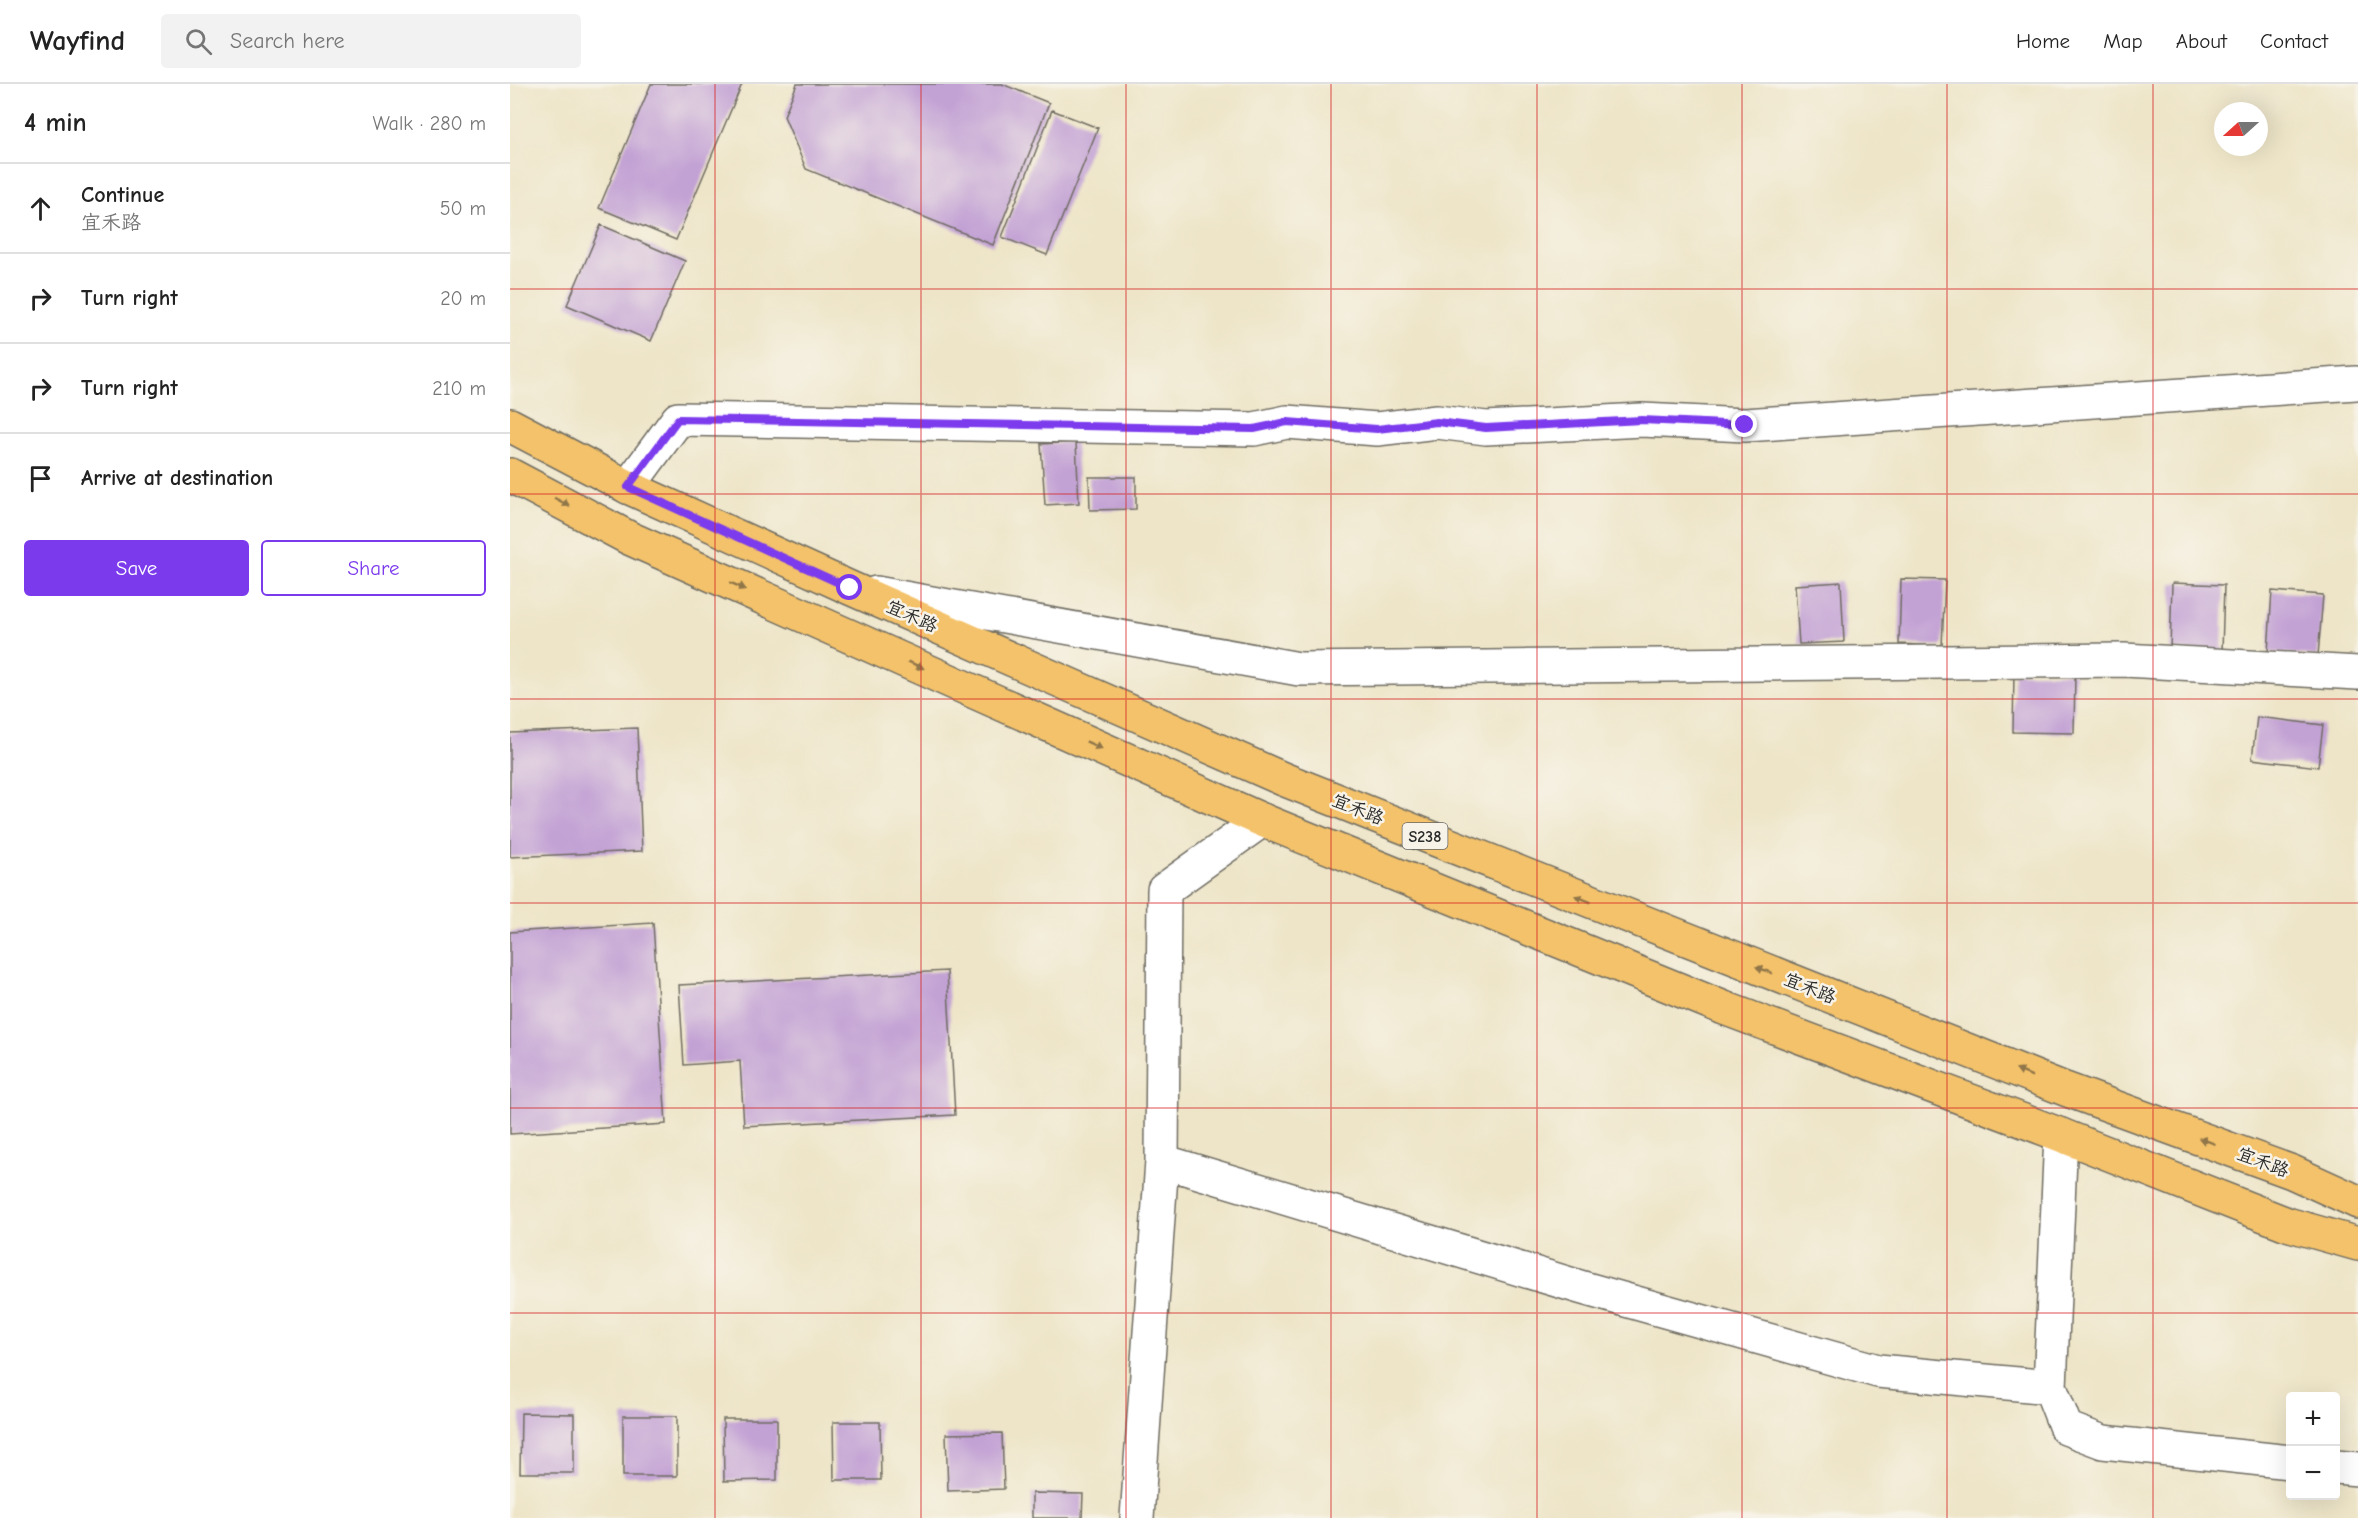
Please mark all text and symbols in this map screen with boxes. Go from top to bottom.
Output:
search box [161,14,581,68]
text: Wayfind [30,25,125,57]
icon: search [182,25,215,58]
text: Search here [230,28,345,54]
text: Home [2016,29,2070,53]
text: Map [2103,29,2143,53]
text: About [2176,29,2227,53]
text: Contact [2260,29,2328,53]
north arrow [2214,102,2268,156]
text: 4 min [24,108,87,138]
text: Walk · 280 m [373,112,486,135]
text: Continue [81,182,164,208]
icon: ahead [24,192,57,225]
text: 50 m [440,197,486,220]
text: 宜禾路 [81,211,141,234]
icon: right [24,282,57,315]
text: Turn right [81,285,178,311]
text: 20 m [440,287,486,310]
icon: right [24,372,57,405]
text: Turn right [81,375,178,401]
text: 210 m [432,377,486,400]
route end [1731,411,1757,437]
icon: arrive [24,462,57,495]
text: Arrive at destination [81,465,273,491]
one-way arrow [553,497,570,507]
button: Save [24,540,249,596]
button: Share [261,540,486,596]
route start [836,574,862,600]
one-way arrow [729,581,747,591]
street label: 宜禾路 [883,596,941,637]
one-way arrow [907,661,924,670]
one-way arrow [1085,740,1103,750]
street label: 宜禾路 [1329,790,1387,829]
road number: S238 [1402,823,1448,849]
one-way arrow [1574,893,1592,903]
one-way arrow [1755,965,1773,975]
street label: 宜禾路 [1781,969,1839,1008]
one-way arrow [2015,1068,2033,1077]
one-way arrow [2197,1136,2215,1146]
street label: 宜禾路 [2234,1143,2292,1182]
map controls [2286,1392,2340,1500]
button: + [2286,1392,2340,1446]
button: − [2286,1446,2340,1500]

